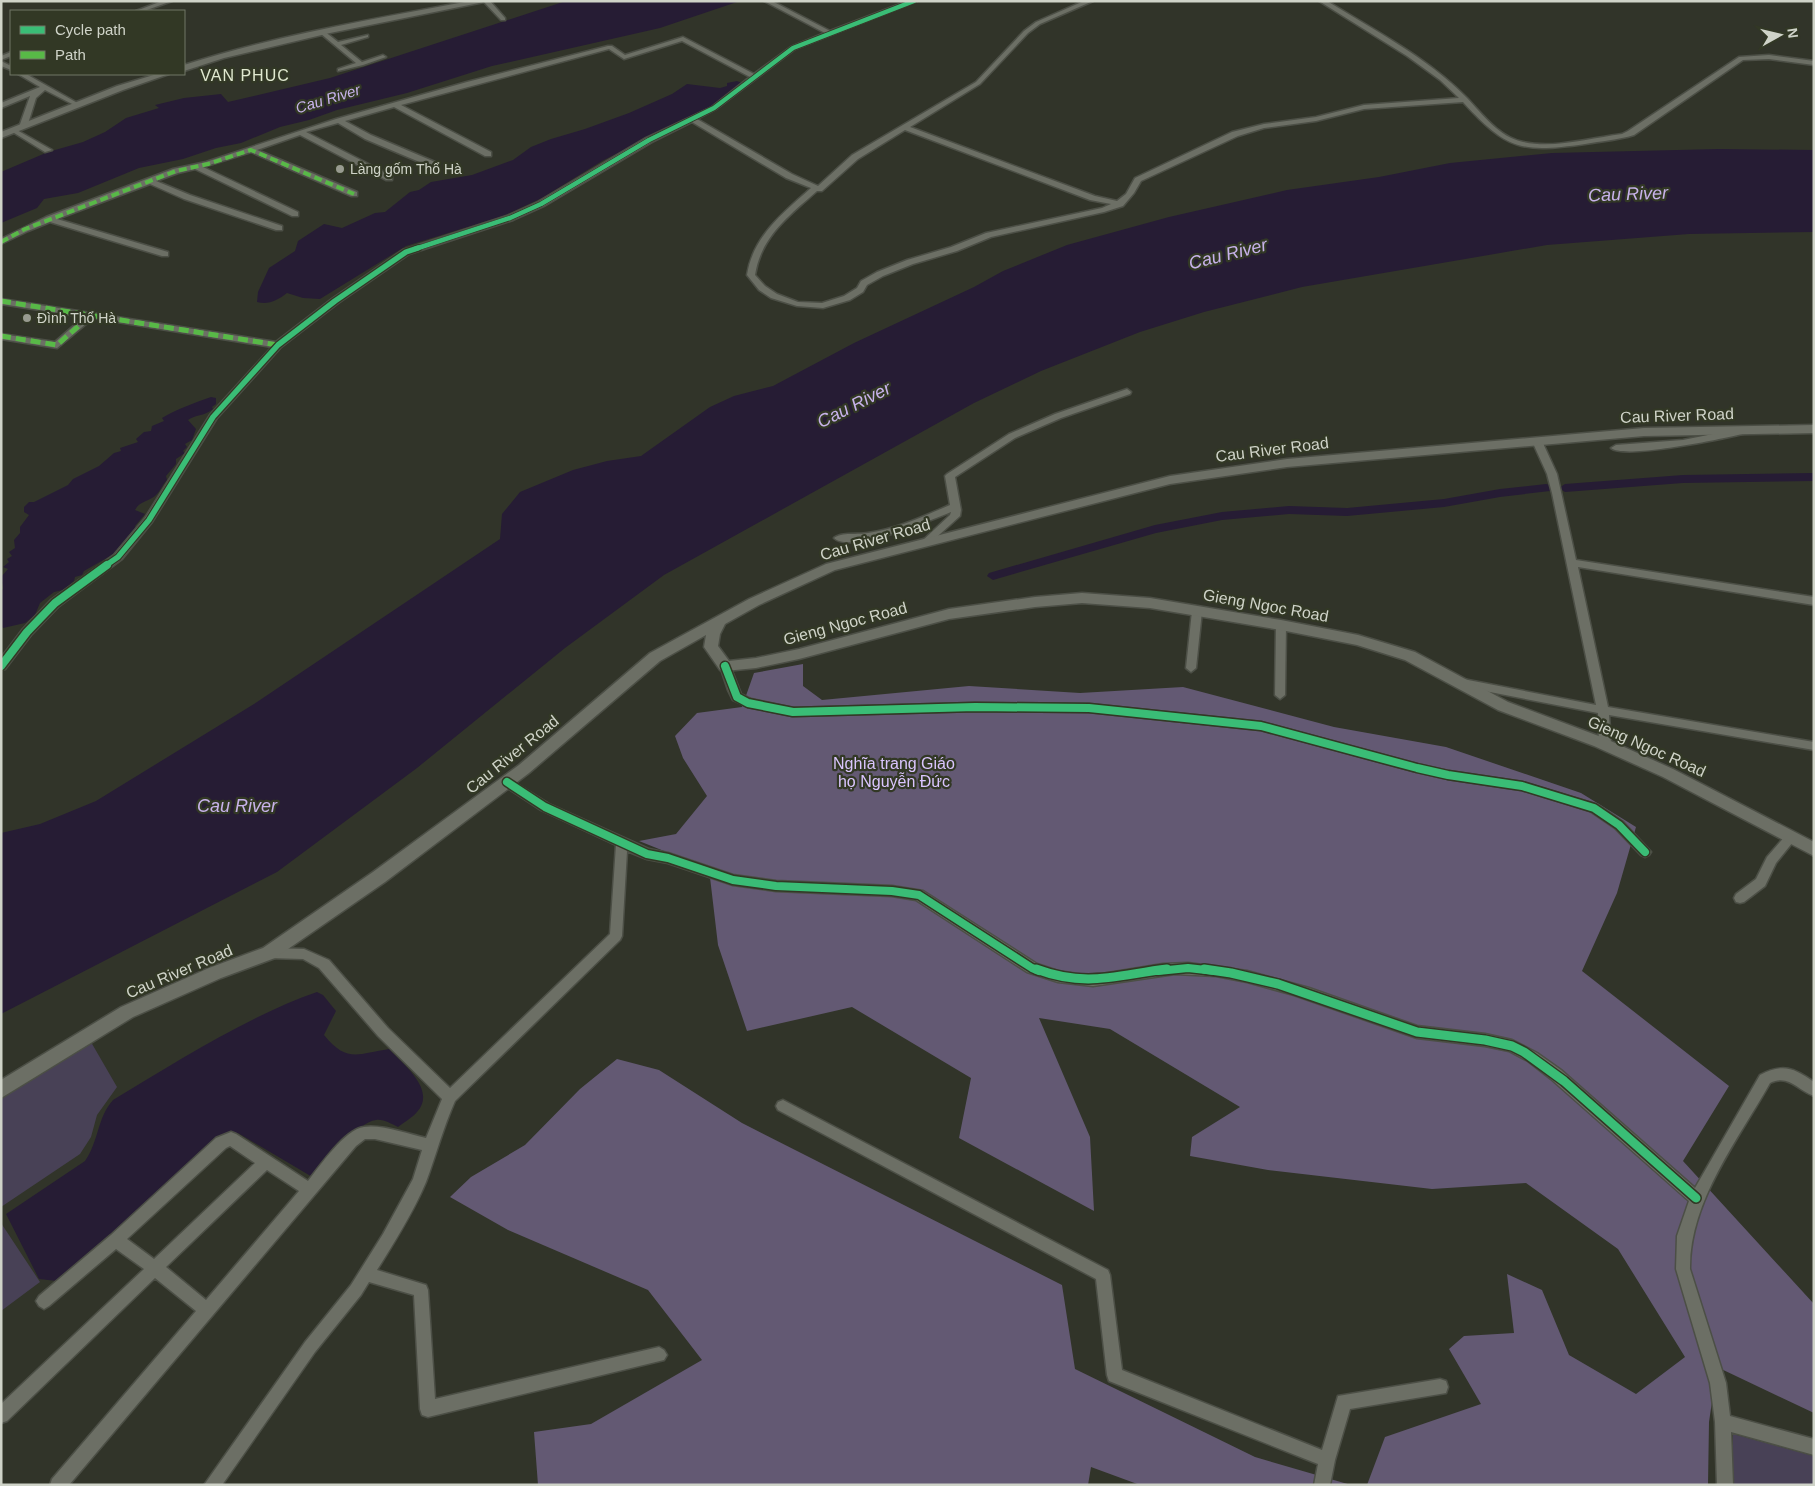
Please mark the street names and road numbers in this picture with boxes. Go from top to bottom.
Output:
street label: Cau River Road [1620,405,1734,426]
street label: Cau River Road [1215,434,1330,465]
street label: Cau River Road [818,516,932,563]
street label: Gieng Ngoc Road [1202,586,1330,625]
street label: Gieng Ngoc Road [782,599,909,648]
street label: Cau River Road [463,712,562,797]
street label: Gieng Ngoc Road [1585,713,1708,780]
street label: Cau River Road [123,941,235,1002]

